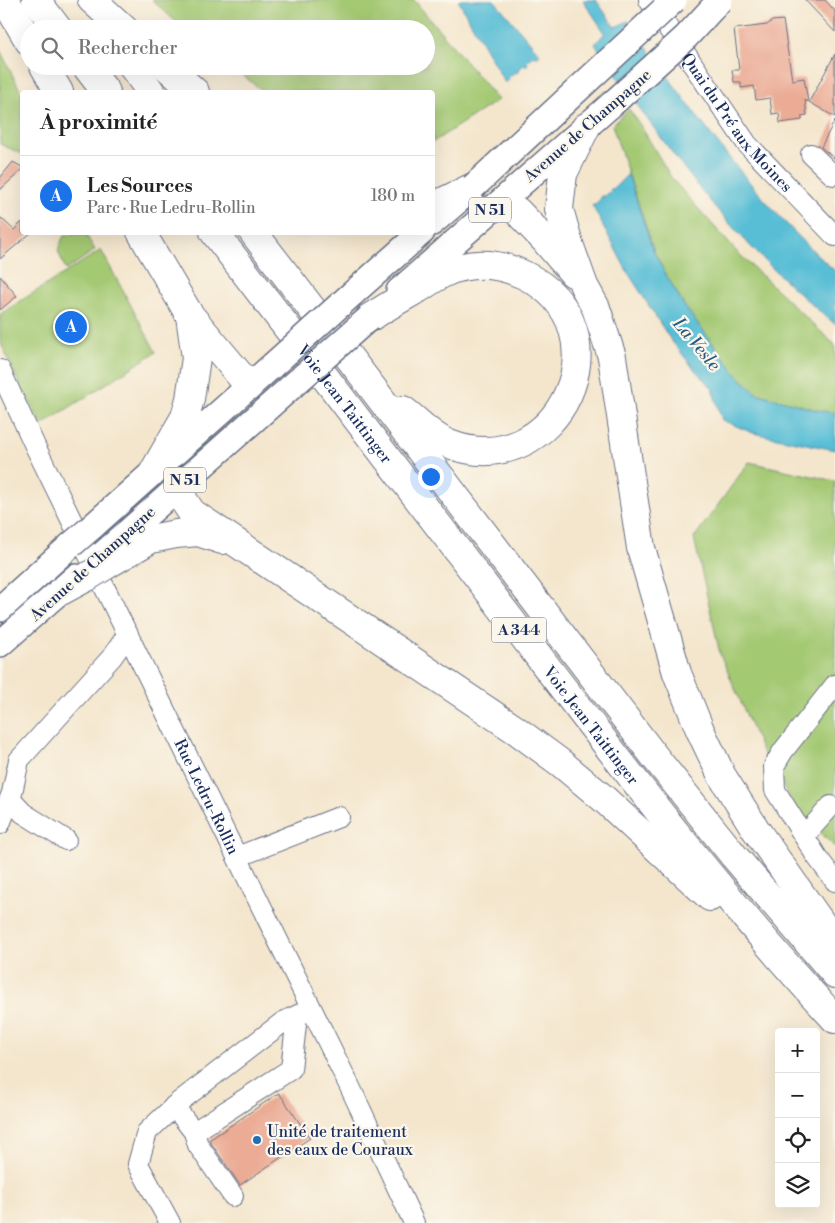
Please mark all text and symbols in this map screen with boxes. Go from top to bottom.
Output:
search box [20,20,435,75]
icon: search [38,34,66,62]
text: Rechercher [78,36,177,60]
street label: Quai du Pré aux Moines [677,49,796,197]
street label: Avenue de Champagne [519,65,655,187]
text: À proximité [40,110,157,136]
text: Les Sources [87,174,193,198]
text: A [50,186,62,206]
text: 180 m [371,186,415,206]
text: Parc · Rue Ledru-Rollin [87,198,256,218]
road number: N 51 [469,198,511,222]
pin: A [55,308,87,346]
water label: La Vesle [667,312,726,376]
street label: Voie Jean Taittinger [292,340,396,468]
your location [418,464,444,490]
road number: N 51 [164,468,206,492]
street label: Avenue de Champagne [25,502,160,626]
road number: A 344 [492,618,546,642]
street label: Voie Jean Taittinger [538,662,643,789]
street label: Rue Ledru-Rollin [169,736,243,858]
map controls [775,1028,820,1208]
button: + [775,1028,820,1073]
button: − [775,1073,820,1118]
button: locate [775,1118,820,1163]
place label: Unité de traitement des eaux de Couraux [267,1122,414,1160]
marker: Unité de traitement des eaux de Couraux [251,1134,263,1146]
button: layers [775,1163,820,1208]

